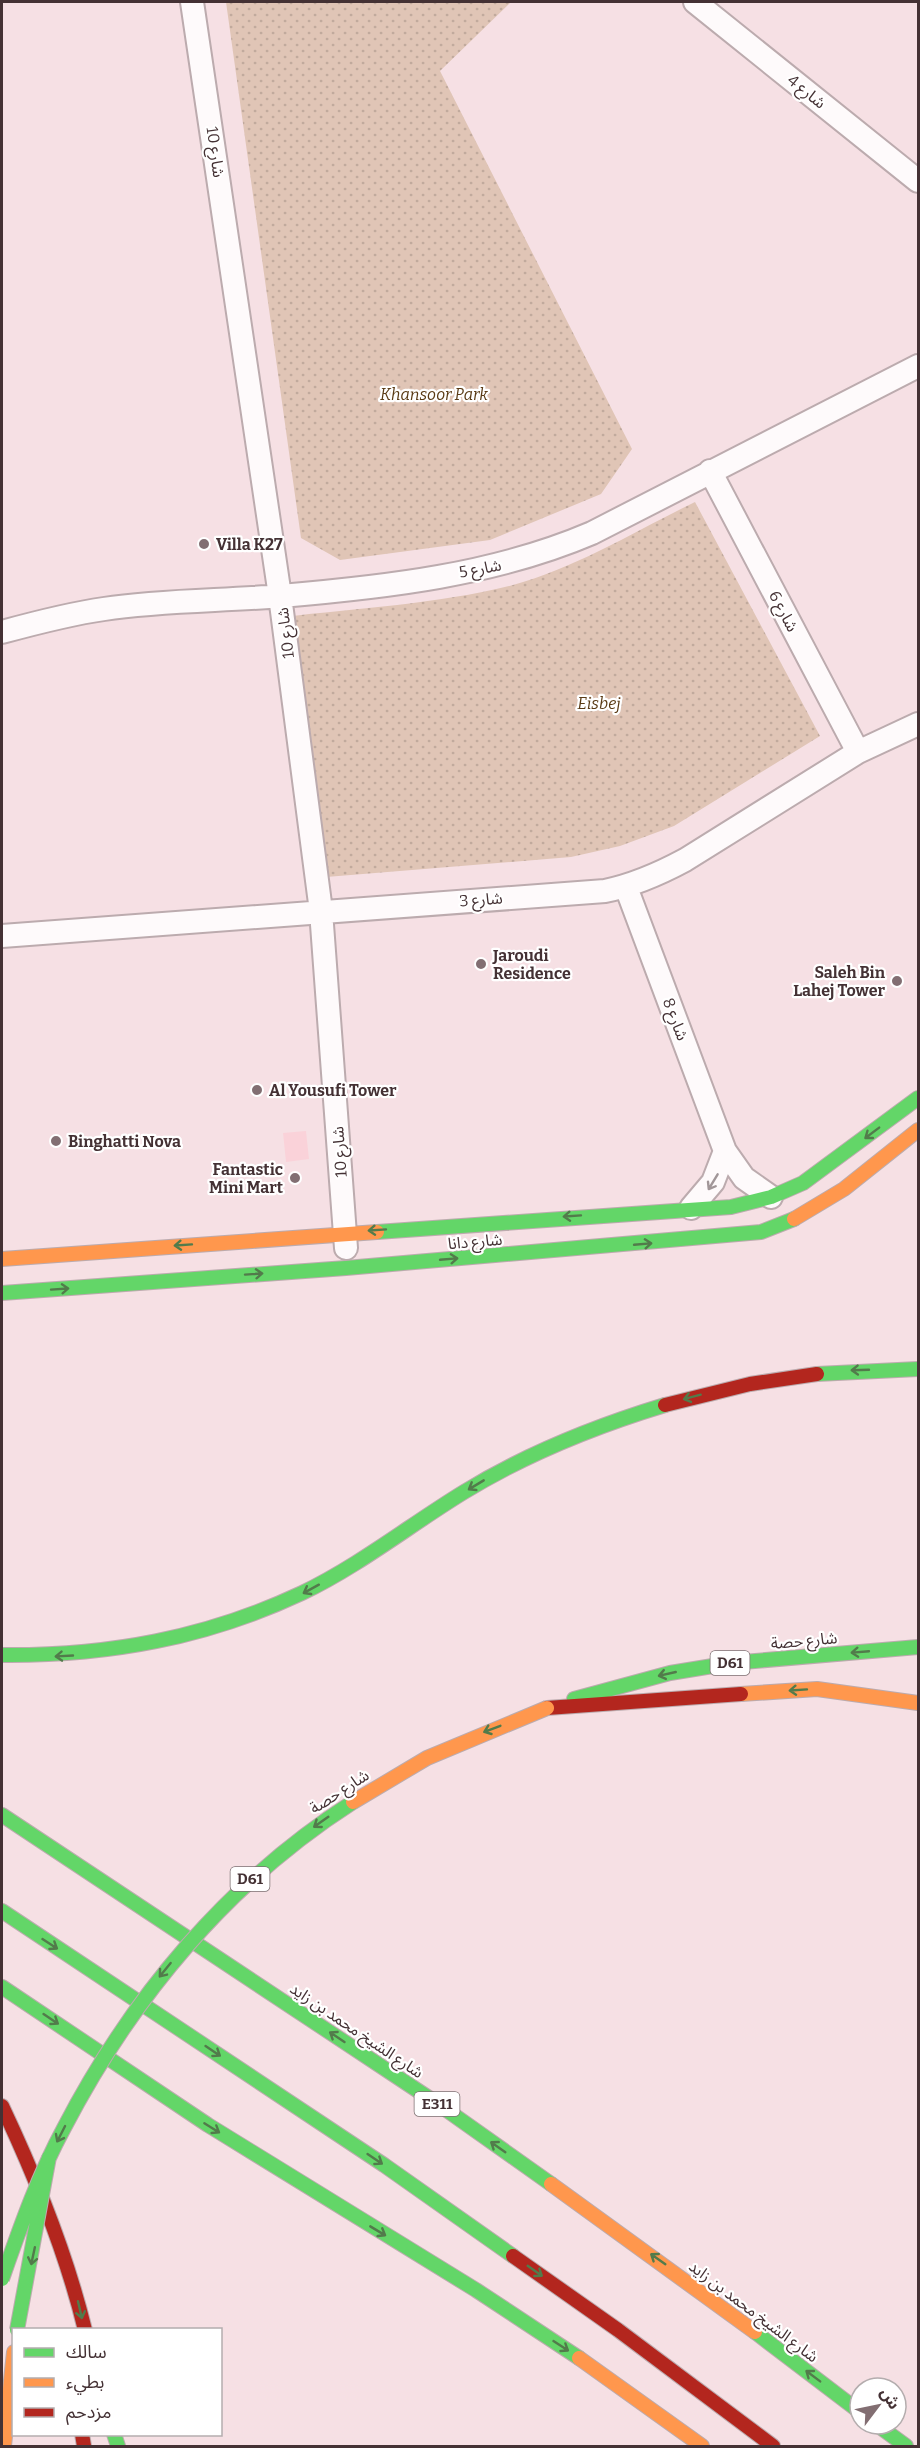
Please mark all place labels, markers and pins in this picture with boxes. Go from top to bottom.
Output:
place label: Villa K27 [216,535,283,554]
marker: Villa K27 [197,537,211,551]
place label: Jaroudi Residence [492,946,571,983]
marker: Jaroudi Residence [474,957,488,971]
place label: Saleh Bin Lahej Tower [793,963,886,1000]
marker: Saleh Bin Lahej Tower [890,974,904,988]
place label: Al Yousufi Tower [269,1081,397,1100]
marker: Al Yousufi Tower [250,1083,264,1097]
place label: Binghatti Nova [68,1132,181,1151]
marker: Binghatti Nova [49,1134,63,1148]
place label: Fantastic Mini Mart [209,1160,284,1197]
marker: Fantastic Mini Mart [288,1171,302,1185]

